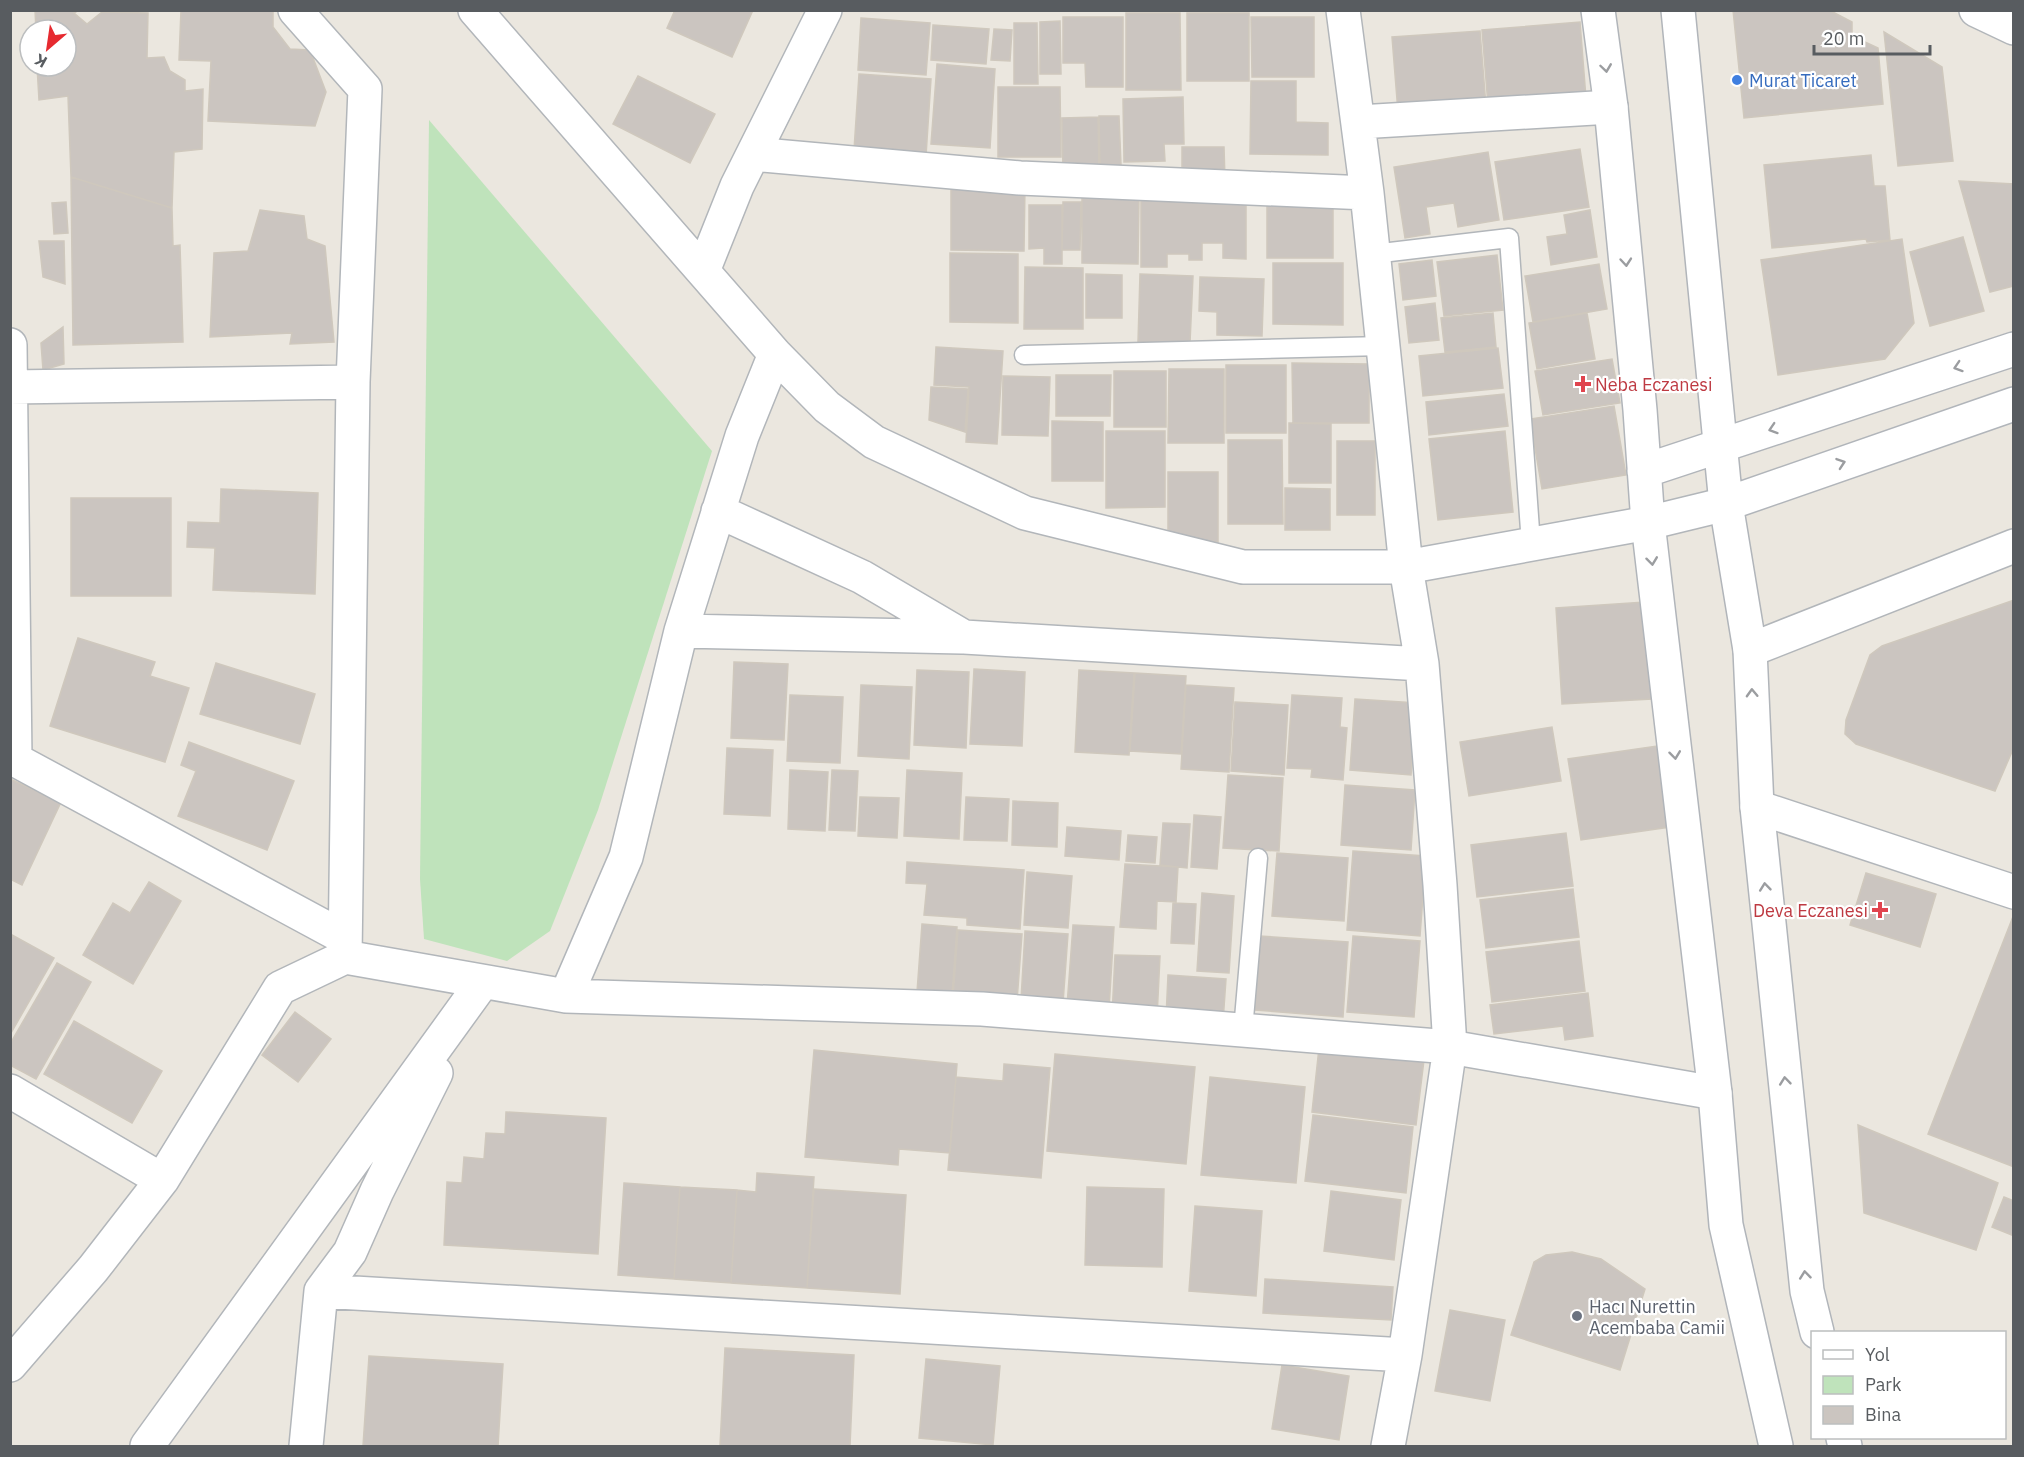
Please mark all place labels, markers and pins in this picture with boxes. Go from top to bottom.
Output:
place label: Murat Ticaret [1749,69,1857,92]
marker: Murat Ticaret [1730,73,1744,87]
place label: Neba Eczanesi [1595,373,1713,396]
marker: Neba Eczanesi [1576,377,1590,391]
place label: Deva Eczanesi [1753,899,1868,922]
marker: Deva Eczanesi [1873,903,1887,917]
place label: Hacı Nurettin Acembaba Camii [1589,1295,1725,1339]
marker: Hacı Nurettin Acembaba Camii [1570,1309,1584,1323]

